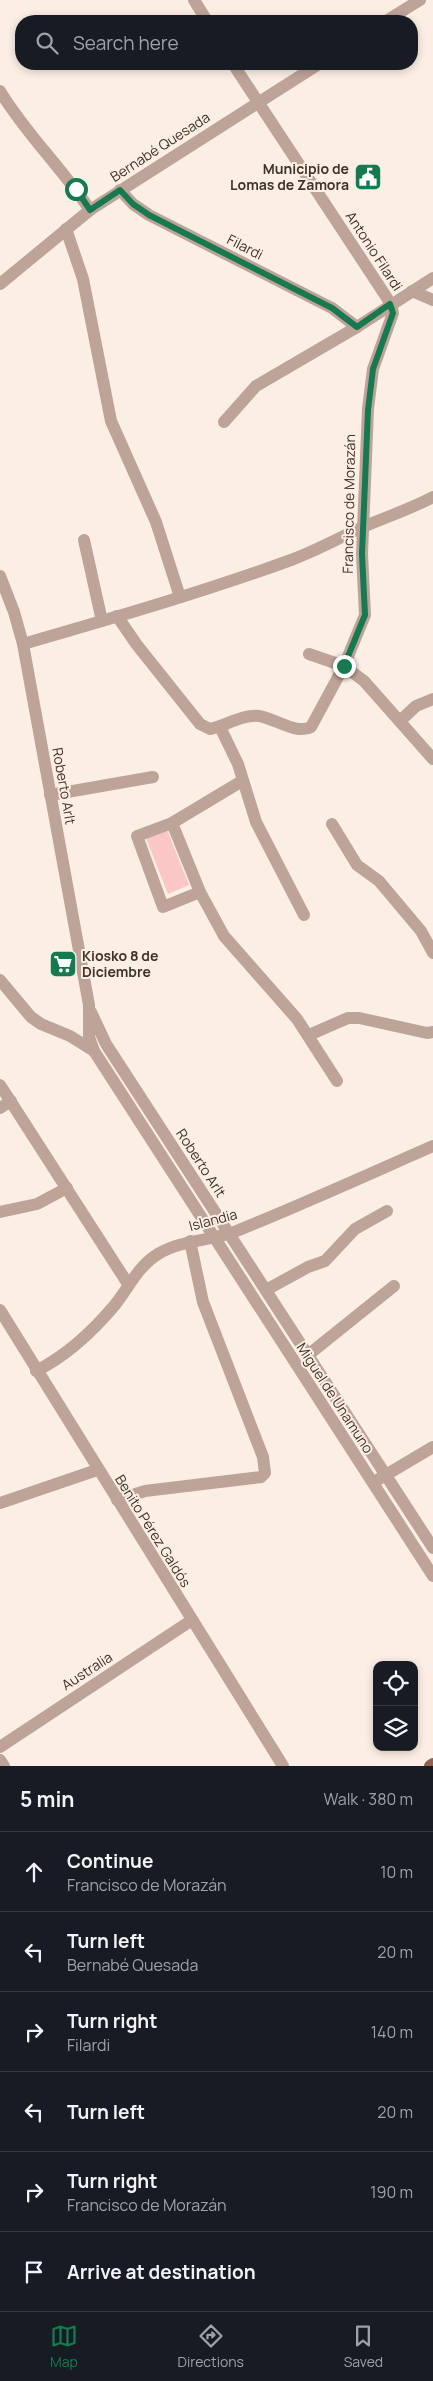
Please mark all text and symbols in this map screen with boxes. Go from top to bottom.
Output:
search box [15,15,418,70]
icon: search [33,29,61,57]
text: Search here [73,30,179,56]
street label: Bernabé Quesada [106,107,213,186]
place label: Municipio de Lomas de Zamora [230,159,349,194]
public building icon: Municipio de Lomas de Zamora [353,162,383,192]
route start [65,178,88,201]
street label: Antonio Filardi [342,207,407,294]
street label: Filardi [224,229,266,264]
street label: Francisco de Morazán [338,434,359,574]
route end [333,655,356,678]
street label: Roberto Arlt [48,746,81,826]
place label: Kiosko 8 de Diciembre [82,946,158,981]
supermarket icon: Kiosko 8 de Diciembre [48,949,78,979]
street label: Roberto Arlt [172,1125,231,1201]
street label: Islandia [187,1204,239,1235]
street label: Miguel de Unamuno [293,1339,378,1457]
street label: Benito Pérez Galdós [111,1471,196,1591]
street label: Australia [58,1647,116,1694]
map controls [373,1661,418,1751]
button: locate [373,1661,418,1706]
button: layers [373,1706,418,1751]
text: 5 min [20,1785,74,1813]
text: Walk · 380 m [324,1788,413,1810]
text: Continue [67,1848,153,1874]
icon: ahead [20,1858,48,1886]
text: 10 m [380,1861,413,1883]
text: Francisco de Morazán [67,1874,227,1896]
text: Turn left [67,1928,145,1954]
icon: left [20,1938,48,1966]
text: 20 m [377,1941,413,1963]
text: Bernabé Quesada [67,1954,198,1976]
text: Turn right [67,2008,157,2034]
icon: right [20,2018,48,2046]
text: 140 m [371,2021,413,2043]
text: Filardi [67,2034,110,2056]
icon: left [20,2098,48,2126]
text: Turn left [67,2099,145,2125]
text: 20 m [377,2101,413,2123]
text: Turn right [67,2168,157,2194]
icon: right [20,2178,48,2206]
text: 190 m [370,2181,413,2203]
text: Francisco de Morazán [67,2194,227,2216]
icon: arrive [20,2258,48,2286]
text: Arrive at destination [67,2259,256,2285]
tab: Map [50,2322,78,2371]
tab: Directions [178,2322,244,2371]
tab: Saved [344,2322,383,2371]

